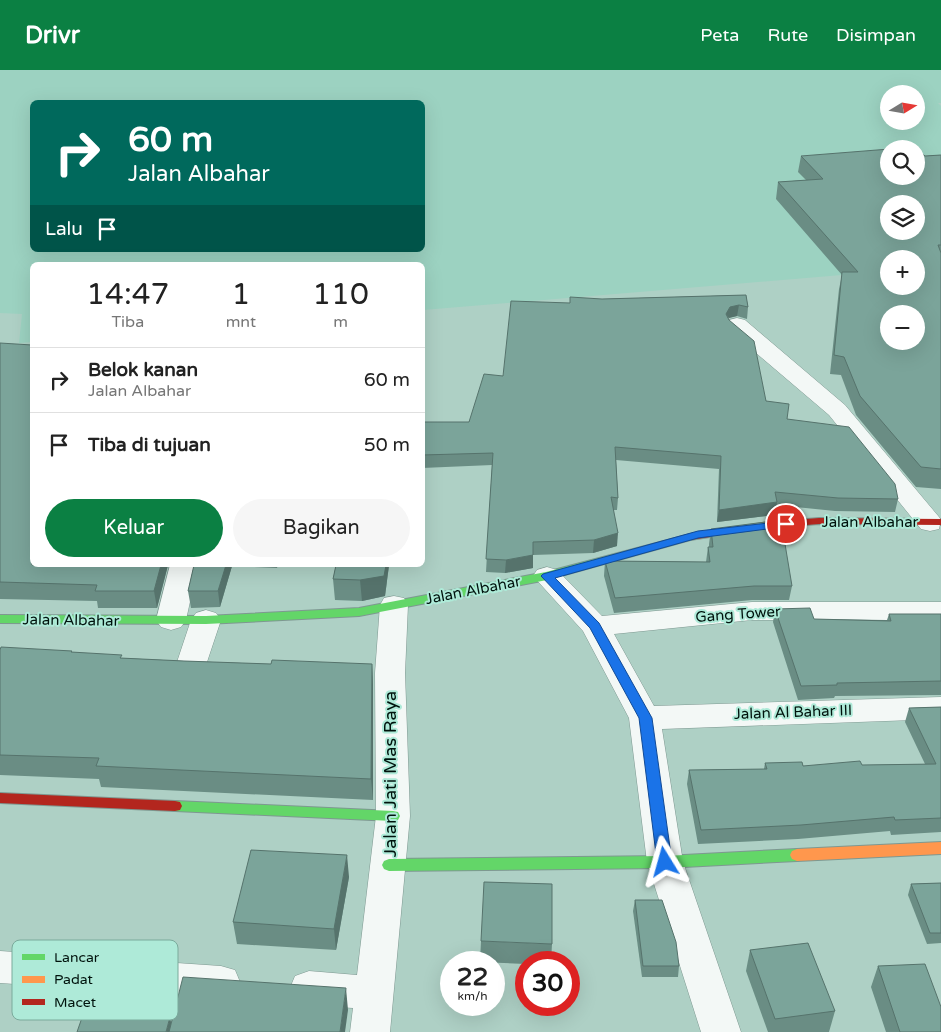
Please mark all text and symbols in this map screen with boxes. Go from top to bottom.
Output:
text: Drivr [25,21,80,50]
text: Peta [700,24,739,46]
text: Rute [767,24,808,46]
text: Disimpan [836,24,916,46]
north arrow [880,85,925,130]
map controls [880,85,925,350]
text: 60 m [128,119,213,161]
icon: right [45,120,110,185]
button: search [880,140,925,185]
text: Jalan Albahar [128,161,270,187]
button: layers [880,195,925,240]
icon: arrive [93,215,121,243]
text: Lalu [45,218,83,240]
button: + [880,250,925,295]
text: 14:47 [86,276,169,313]
text: 1 [231,276,250,313]
text: 110 [312,276,369,313]
button: − [880,305,925,350]
text: Tiba [111,312,144,332]
text: mnt [226,312,256,332]
text: m [333,312,348,332]
text: Belok kanan [88,359,198,381]
icon: right [45,366,73,394]
text: 60 m [364,369,410,391]
text: Jalan Albahar [88,381,191,401]
icon: arrive [45,431,73,459]
text: Tiba di tujuan [88,434,211,456]
text: 50 m [364,434,410,456]
button: Keluar [45,499,223,557]
button: Bagikan [233,499,410,557]
pin [765,503,807,545]
icon: arrive [772,510,800,538]
street label: Jalan Albahar [822,513,919,531]
street label: Jalan Albahar [424,572,522,608]
street label: Gang Tower [695,602,782,626]
street label: Jalan Albahar [23,610,120,630]
street label: Jalan Jati Mas Raya [379,691,401,857]
street label: Jalan Al Bahar III [734,701,852,723]
position arrow [638,835,690,887]
legend [12,940,178,1020]
text: Lancar [54,949,100,966]
speed limit sign: 30 [515,951,580,1016]
text: 22 [457,962,488,992]
text: Padat [54,971,93,988]
text: km/h [457,989,488,1003]
text: Macet [54,994,97,1011]

